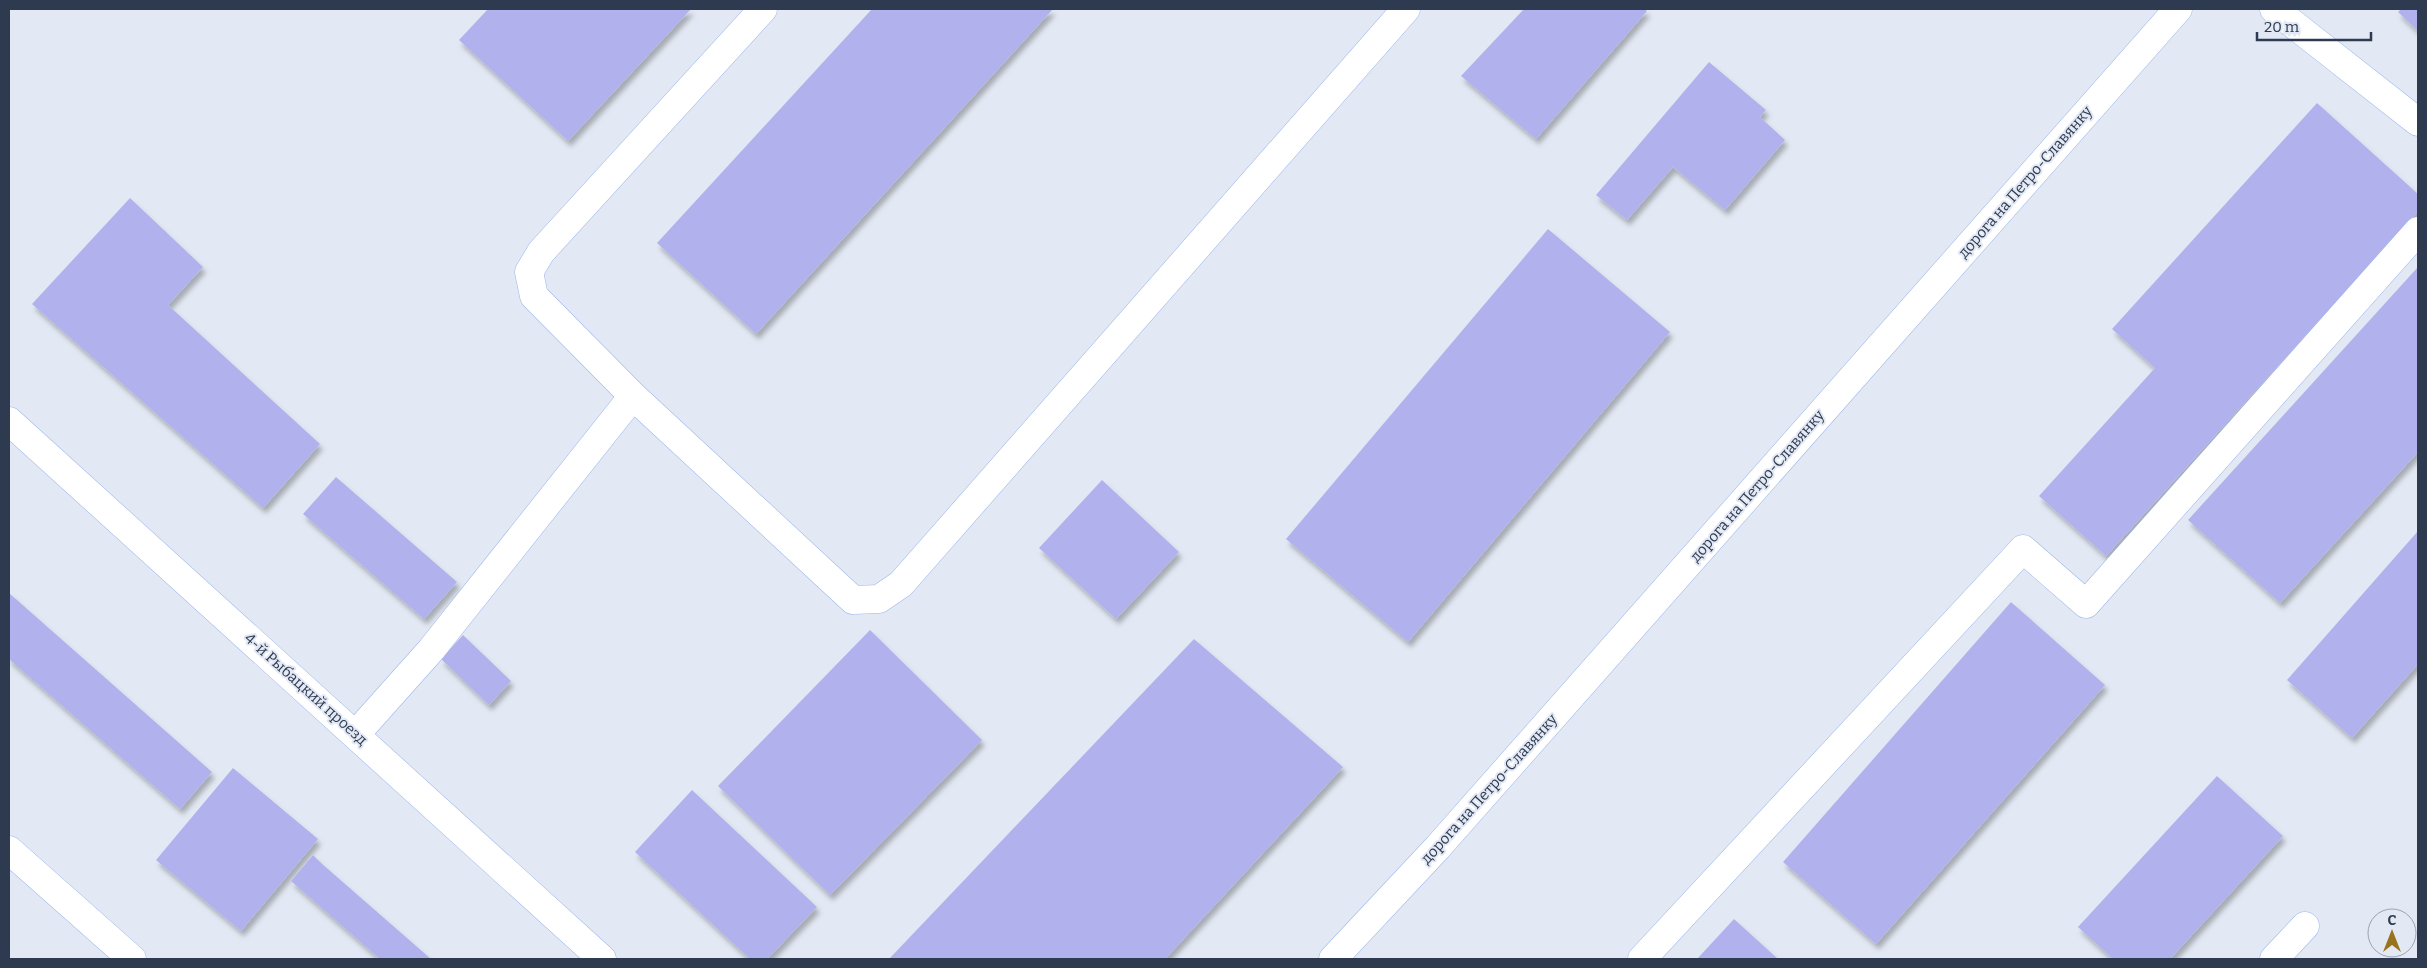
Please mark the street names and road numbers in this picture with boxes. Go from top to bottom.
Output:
street label: дорога на Петро-Славянку [1954,102,2096,262]
street label: дорога на Петро-Славянку [1686,406,1828,566]
street label: 4-й Рыбацкий проезд [241,629,371,749]
street label: дорога на Петро-Славянку [1417,710,1561,868]

